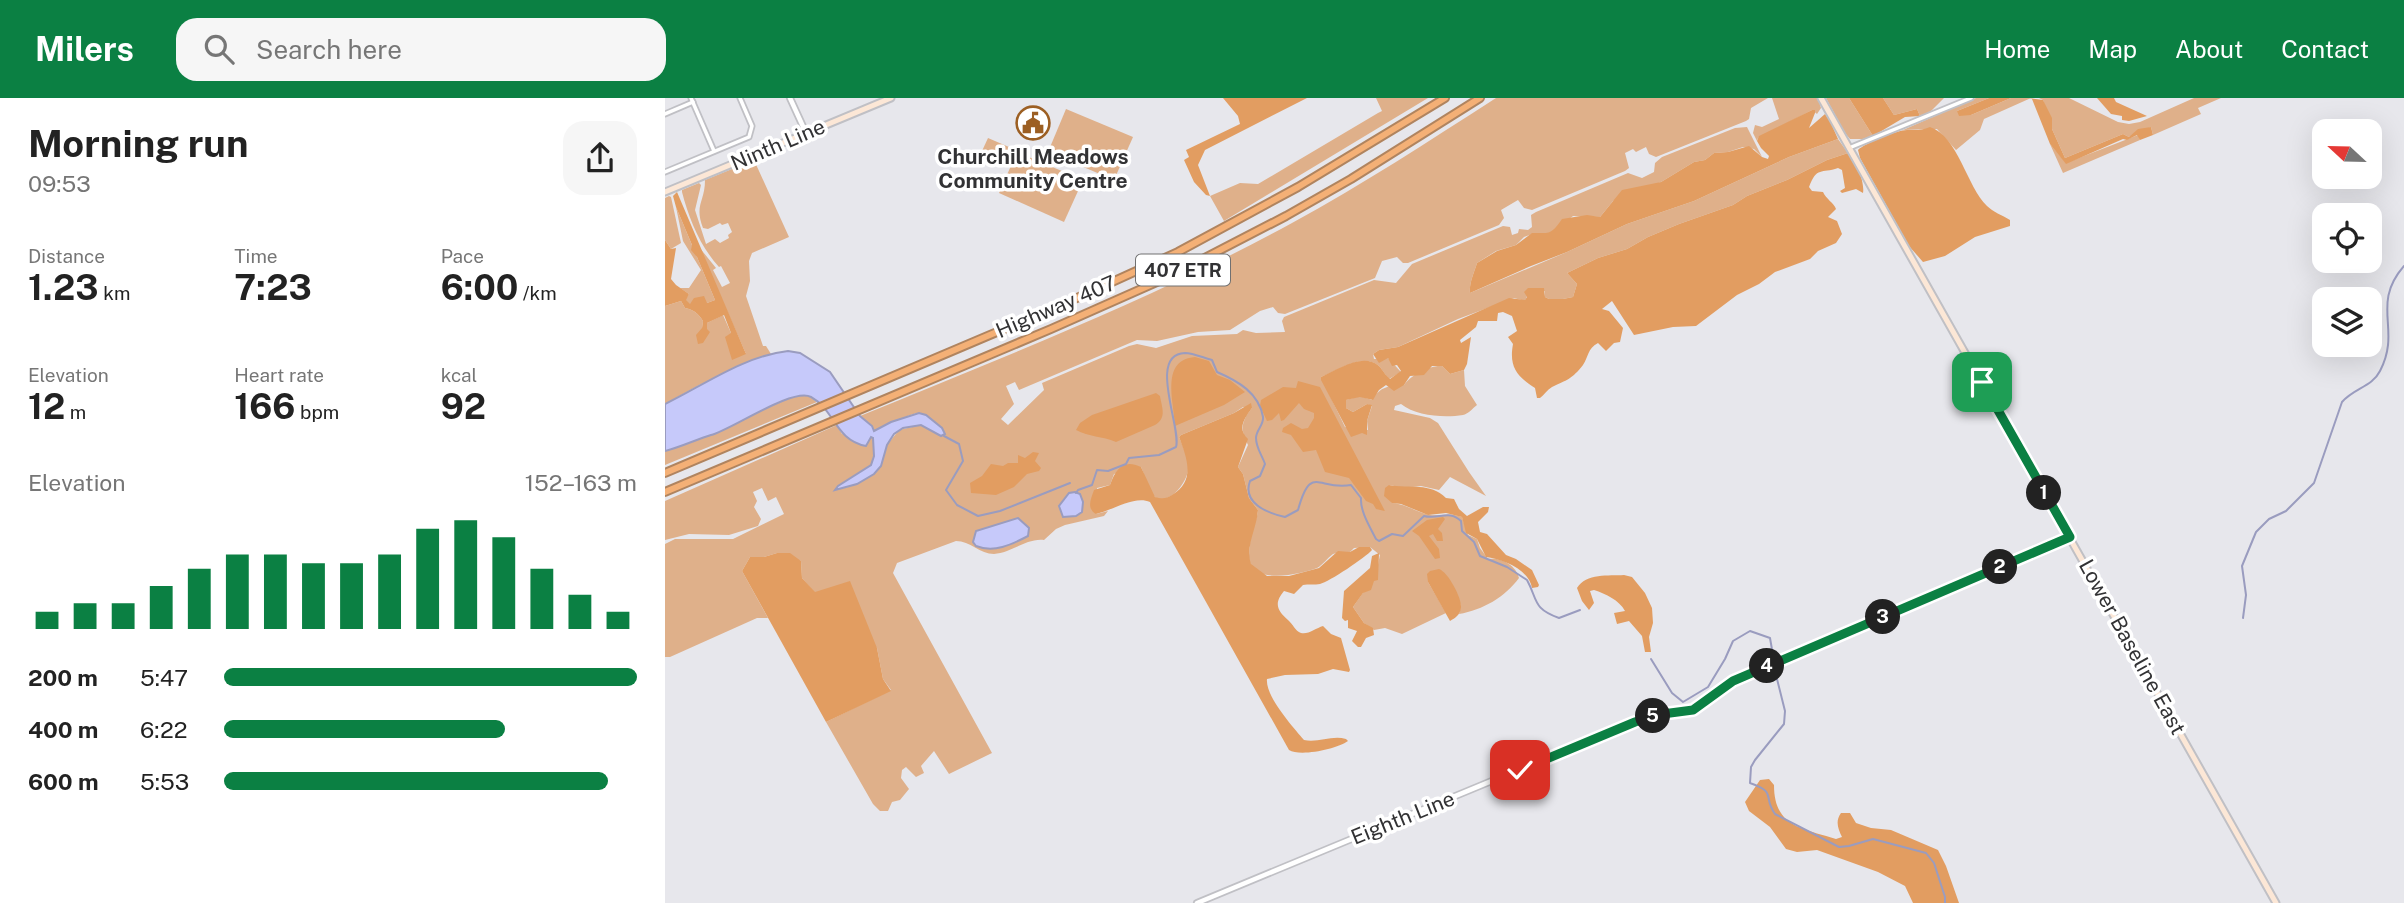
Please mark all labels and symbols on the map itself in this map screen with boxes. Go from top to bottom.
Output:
public building icon: Churchill Meadows Community Centre [1014,104,1052,142]
street label: Ninth Line [727,114,829,176]
north arrow [2312,119,2382,189]
place label: Churchill Meadows Community Centre [937,144,1129,193]
road number: 407 ETR [1136,254,1230,286]
street label: Highway 407 [992,270,1120,343]
pin [1952,352,2012,412]
pin: 1 [2027,476,2061,510]
pin: 2 [1983,550,2017,584]
street label: Lower Baseline East [2074,555,2191,739]
pin: 3 [1865,600,1901,634]
pin: 4 [1749,648,1785,684]
pin: 5 [1635,698,1671,734]
pin [1490,740,1550,800]
street label: Eighth Line [1347,785,1458,850]

